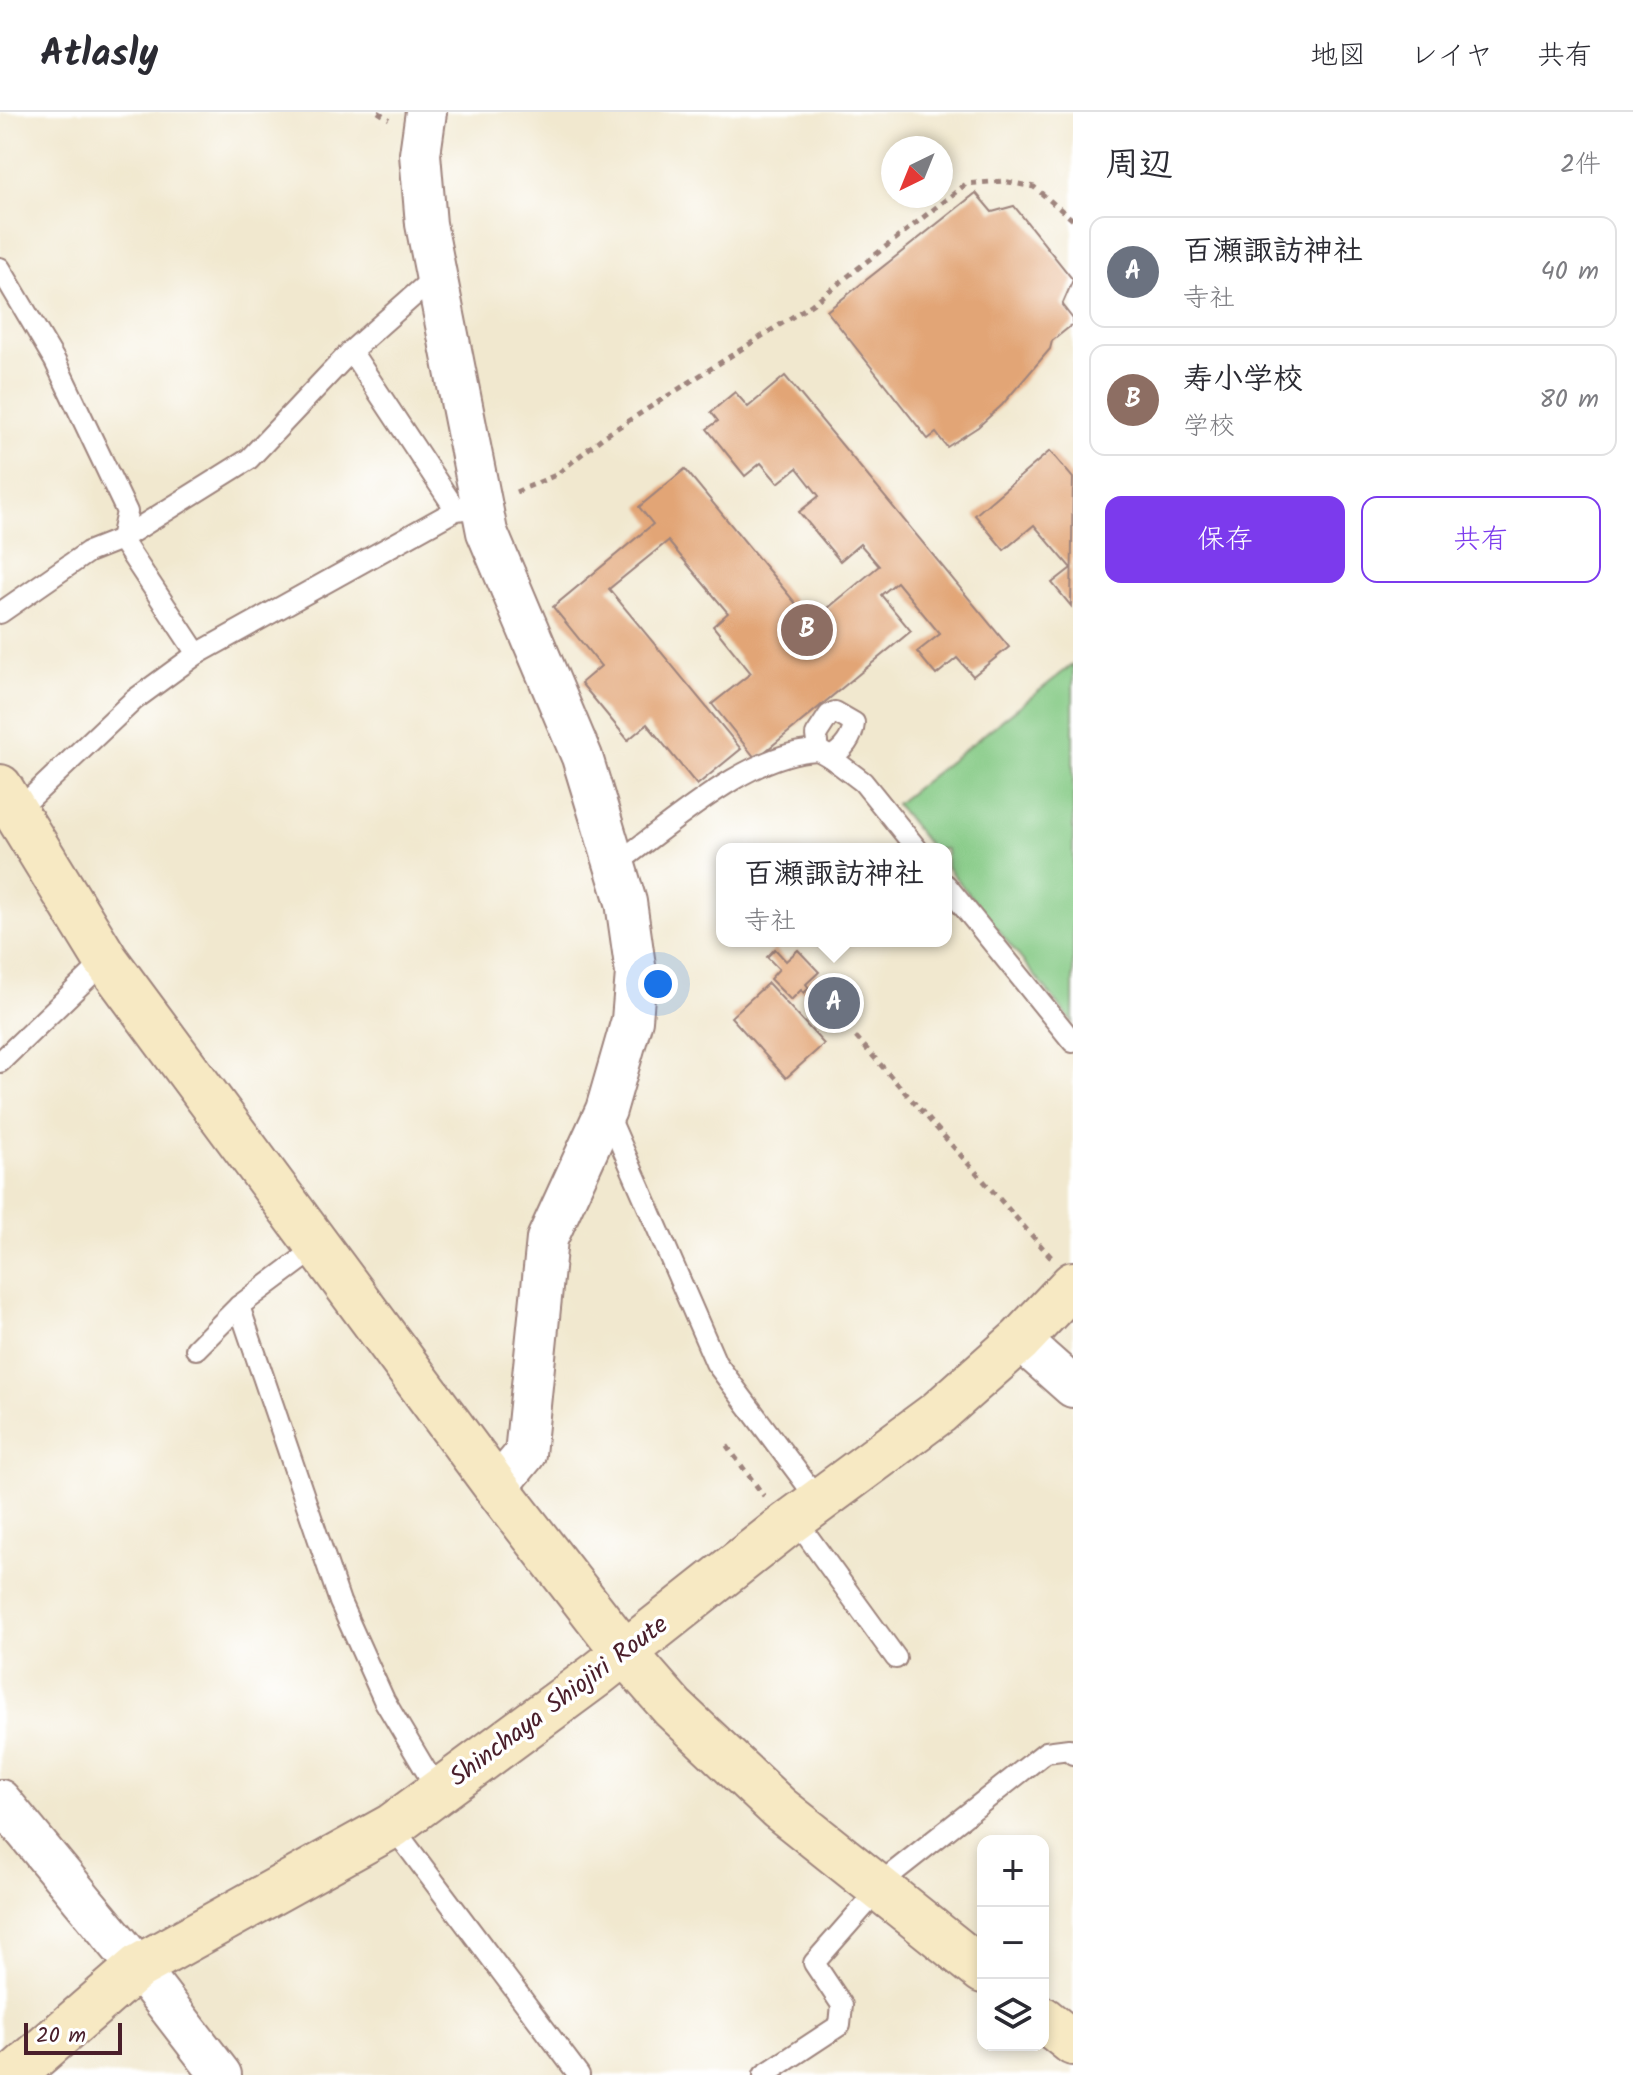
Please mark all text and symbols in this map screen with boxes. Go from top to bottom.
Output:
text: Atlasly [40,25,158,85]
text: 地図 [1310,34,1366,79]
text: レイヤ [1410,34,1493,79]
text: 共有 [1537,34,1593,79]
north arrow [881,136,953,208]
text: 周辺 [1105,139,1173,193]
text: 2件 [1560,144,1601,186]
text: 百瀬諏訪神社 [1183,228,1363,276]
text: A [1125,251,1141,293]
text: 40 m [1541,251,1599,293]
text: 寺社 [1183,278,1235,320]
text: 寿小学校 [1183,356,1303,404]
text: B [1125,379,1141,421]
text: 80 m [1539,379,1599,421]
text: 学校 [1183,406,1235,448]
button: 保存 [1105,496,1345,583]
button: 共有 [1361,496,1601,583]
pin: B [781,600,833,660]
popup [716,843,952,947]
text: 百瀬諏訪神社 [744,851,924,899]
text: 寺社 [744,901,796,943]
your location [638,964,678,1004]
pin: A [808,973,860,1033]
street label: Shinchaya Shiojiri Route [441,1605,678,1798]
map controls [977,1835,1049,2051]
button: + [977,1835,1049,1907]
button: − [977,1907,1049,1979]
button: layers [977,1979,1049,2051]
scale bar [24,2019,122,2055]
text: 20 m [36,2019,86,2054]

